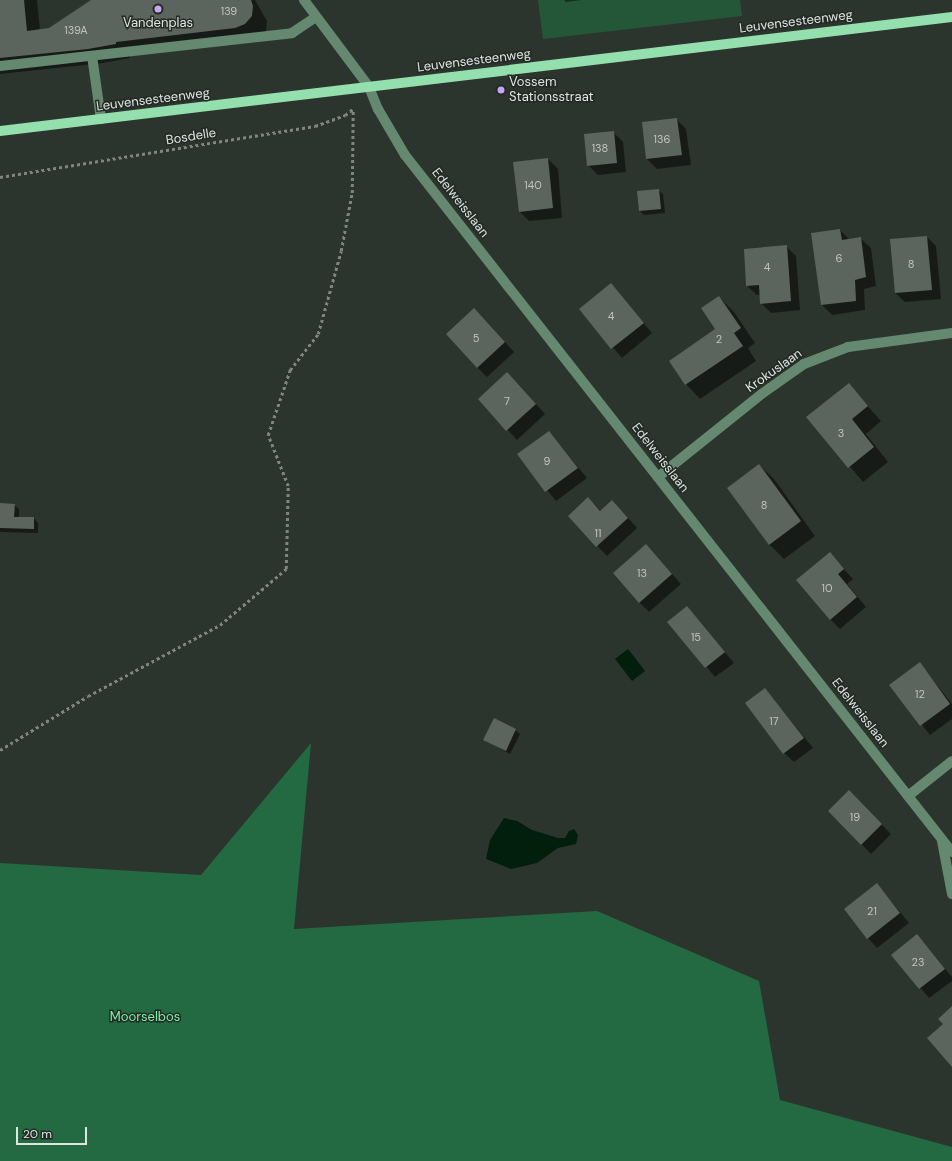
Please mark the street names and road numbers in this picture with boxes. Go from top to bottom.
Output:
street label: Leuvensesteenweg [738,7,854,37]
street label: Leuvensesteenweg [416,46,532,76]
street label: Leuvensesteenweg [95,85,211,115]
street label: Bosdelle [165,125,217,149]
street label: Edelweisslaan [428,165,492,241]
street label: Krokuslaan [743,346,805,396]
street label: Edelweisslaan [628,420,692,496]
street label: Edelweisslaan [828,675,892,751]

